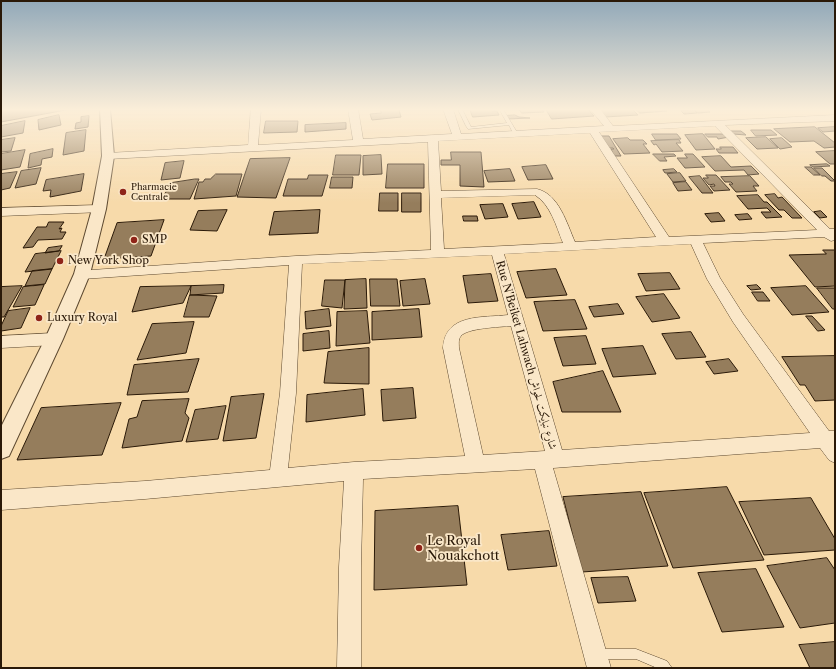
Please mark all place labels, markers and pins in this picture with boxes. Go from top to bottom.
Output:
place label: Pharmacie Centrale [131,182,177,203]
marker: Pharmacie Centrale [118,187,128,197]
place label: SMP [142,233,167,247]
marker: SMP [129,235,139,245]
place label: New York Shop [68,254,149,268]
marker: New York Shop [55,256,65,266]
place label: Luxury Royal [47,311,117,325]
marker: Luxury Royal [34,313,44,323]
place label: Le Royal Nouakchott [427,533,499,564]
marker: Le Royal Nouakchott [414,543,424,553]

